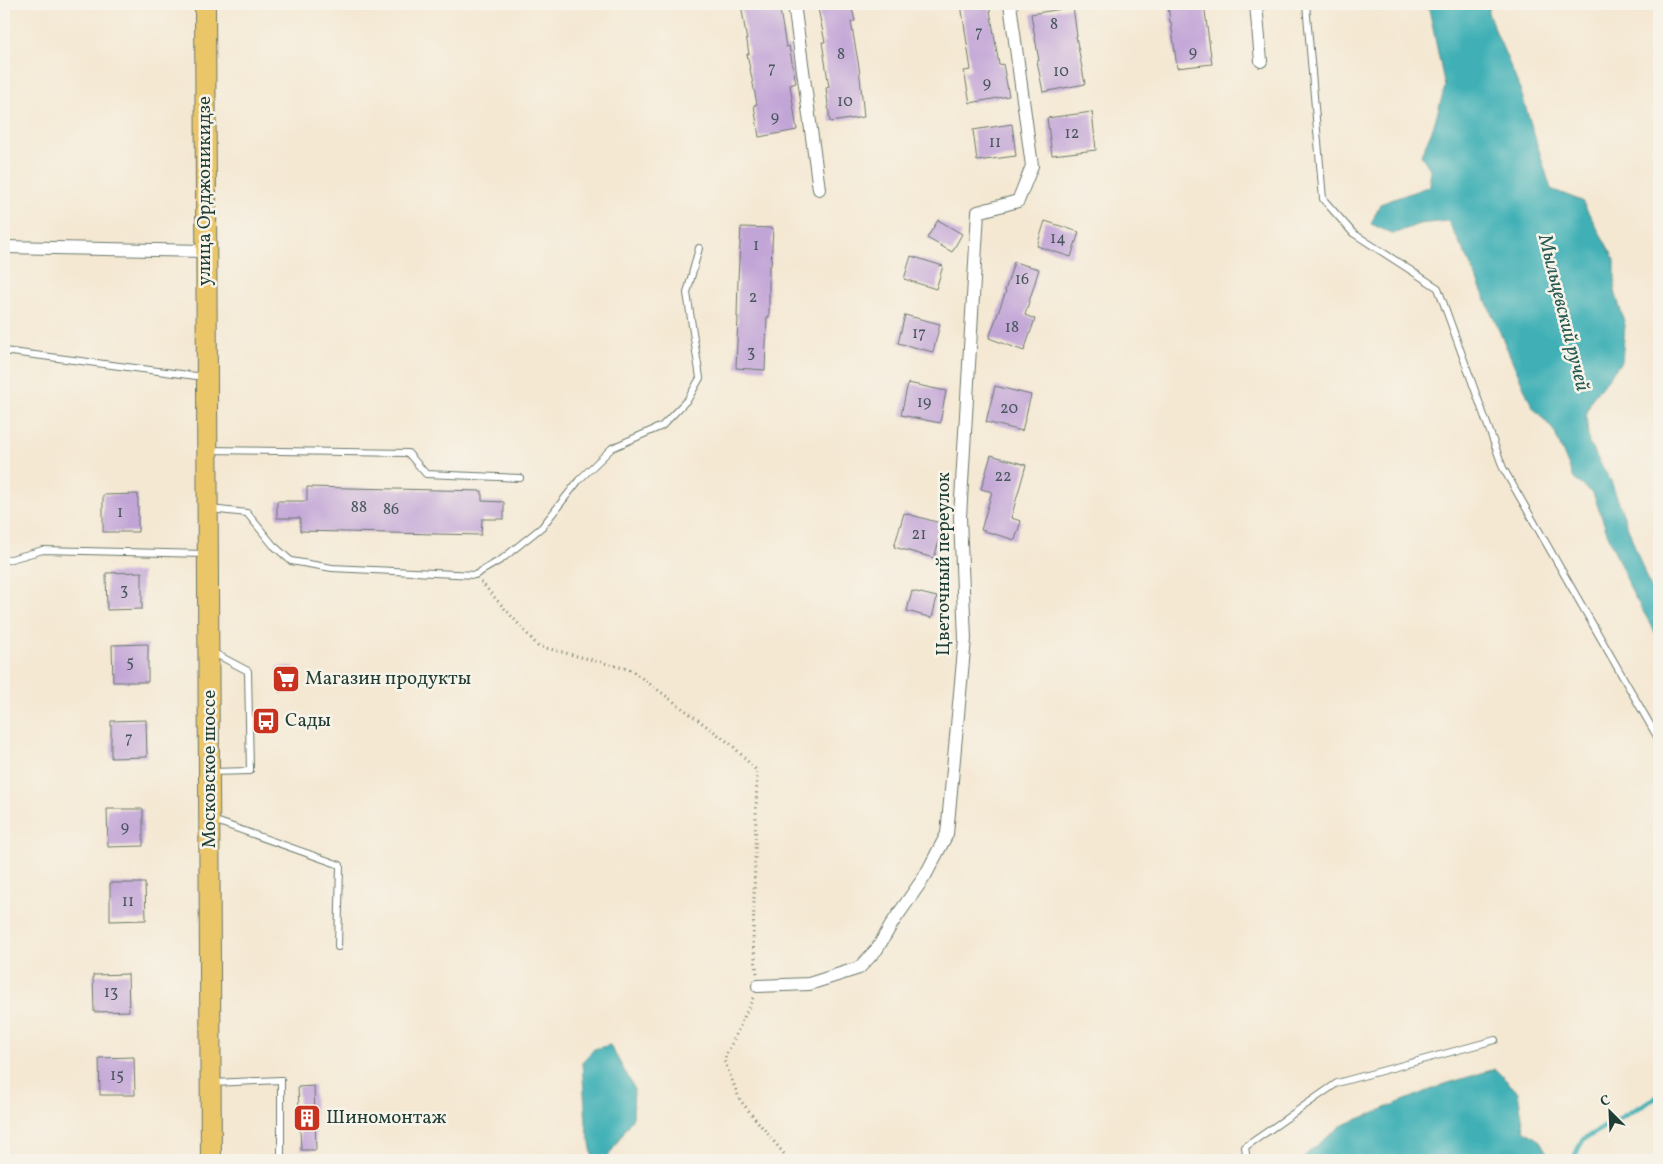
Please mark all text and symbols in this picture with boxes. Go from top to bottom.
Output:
house number: 8 [1050,14,1058,36]
house number: 7 [975,22,983,44]
house number: 9 [1189,42,1197,64]
house number: 8 [837,44,845,66]
house number: 7 [768,58,776,80]
house number: 10 [1053,61,1069,83]
house number: 9 [983,73,991,95]
house number: 10 [837,91,853,113]
street label: улица Орджоникидзе [192,96,218,286]
house number: 9 [771,107,779,129]
house number: 12 [1065,123,1079,145]
house number: 11 [989,132,1001,154]
house number: 14 [1050,228,1066,250]
water label: Мыльцевский ручей [1530,231,1596,394]
house number: 1 [753,235,759,257]
house number: 16 [1015,269,1029,291]
house number: 2 [749,287,757,309]
house number: 18 [1005,317,1019,339]
house number: 17 [912,323,926,345]
house number: 3 [747,342,755,364]
house number: 19 [917,392,931,414]
house number: 20 [1000,398,1018,420]
house number: 22 [994,466,1012,488]
street label: Цветочный переулок [931,472,957,656]
house number: 88 [351,497,367,519]
house number: 86 [383,499,399,521]
house number: 1 [117,502,123,524]
house number: 21 [912,524,926,546]
house number: 3 [120,580,128,602]
house number: 5 [126,652,134,674]
supermarket icon: Магазин продукты [271,664,301,694]
place label: Магазин продукты [305,666,471,692]
street label: Московское шоссе [197,690,223,848]
bus stop icon: Сады [251,706,281,736]
place label: Сады [285,708,331,734]
house number: 7 [125,728,133,750]
house number: 9 [121,817,129,839]
house number: 11 [122,891,134,913]
house number: 13 [104,982,118,1004]
house number: 15 [110,1065,124,1087]
north arrow [1586,1086,1636,1136]
text: С [1597,1091,1613,1112]
building icon: Шиномонтаж [292,1103,322,1133]
place label: Шиномонтаж [326,1105,447,1131]

